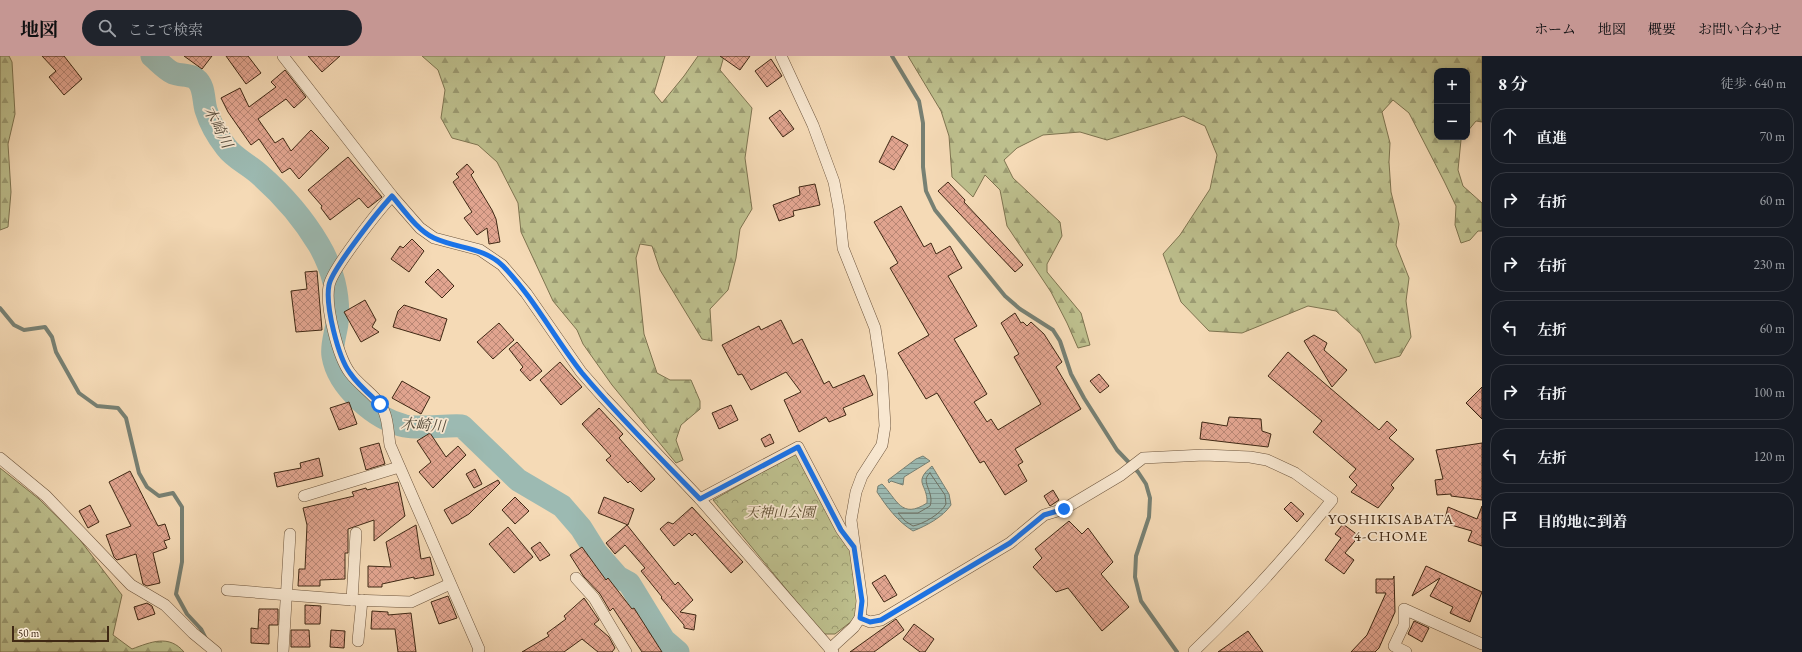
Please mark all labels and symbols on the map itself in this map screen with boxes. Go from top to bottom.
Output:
water label: 木崎川 [200,102,238,153]
route start [371,395,389,413]
water label: 木崎川 [400,414,448,435]
route end [1055,500,1073,518]
park label: 天神山公園 [745,503,817,521]
district label: YOSHIKISABATA 4-CHOME [1328,509,1454,545]
scale bar [12,624,109,643]

